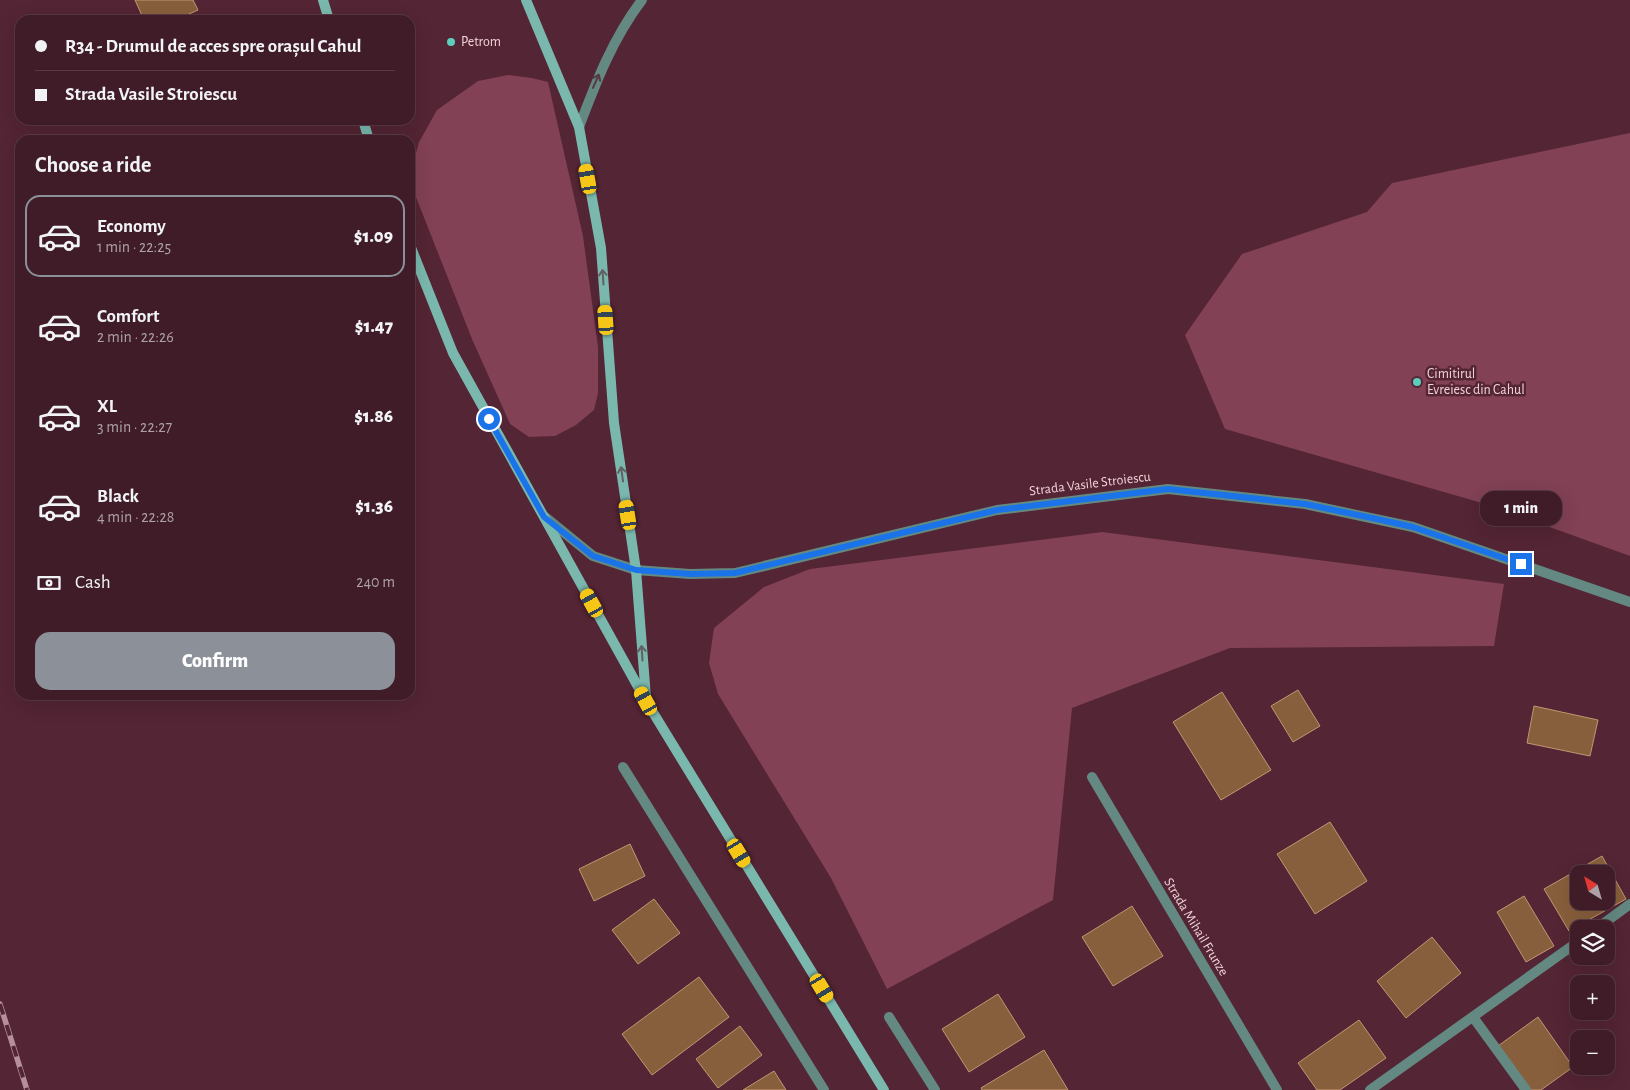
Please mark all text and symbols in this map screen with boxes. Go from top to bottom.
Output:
place label: Petrom [461,35,501,49]
marker: Petrom [445,36,457,48]
text: R34 - Drumul de acces spre orașul Cahul [65,37,362,56]
one-way arrow [592,74,602,89]
text: Strada Vasile Stroiescu [65,85,237,104]
text: Choose a ride [35,154,151,176]
car [578,163,597,195]
icon: car [37,214,82,259]
text: Economy [97,217,166,236]
text: $1.09 [354,227,393,246]
text: 1 min · 22:25 [97,239,171,255]
one-way arrow [598,270,608,286]
icon: car [37,304,82,349]
car [597,305,614,335]
text: Comfort [97,307,159,326]
text: $1.47 [355,317,393,336]
text: 2 min · 22:26 [97,329,174,345]
place label: Cimitirul Evreiesc din Cahul [1427,367,1525,397]
marker: Cimitirul Evreiesc din Cahul [1411,376,1423,388]
icon: car [37,394,82,439]
text: XL [97,397,117,416]
text: $1.86 [354,407,393,426]
route start [478,408,500,430]
text: 3 min · 22:27 [97,419,172,435]
one-way arrow [616,466,626,482]
street label: Strada Vasile Stroiescu [1028,470,1152,498]
icon: car [37,484,82,529]
text: Black [97,487,139,506]
callout: 1 min [1480,492,1562,526]
text: $1.36 [355,497,393,516]
car [618,499,637,531]
text: 1 min [1504,500,1538,516]
text: 4 min · 22:28 [97,509,174,525]
route end [1510,553,1532,575]
icon: cash [35,569,63,597]
text: Cash [75,573,111,592]
text: 240 m [356,574,395,590]
car [578,586,605,620]
button: Confirm [35,632,395,690]
one-way arrow [637,645,647,661]
car [632,684,659,718]
car [724,836,753,870]
north arrow [1570,865,1615,910]
map controls [1570,865,1615,1075]
street label: Strada Mihail Frunze [1161,876,1231,978]
button: layers [1570,920,1615,965]
car [807,971,836,1005]
button: + [1570,975,1615,1020]
button: − [1570,1030,1615,1075]

